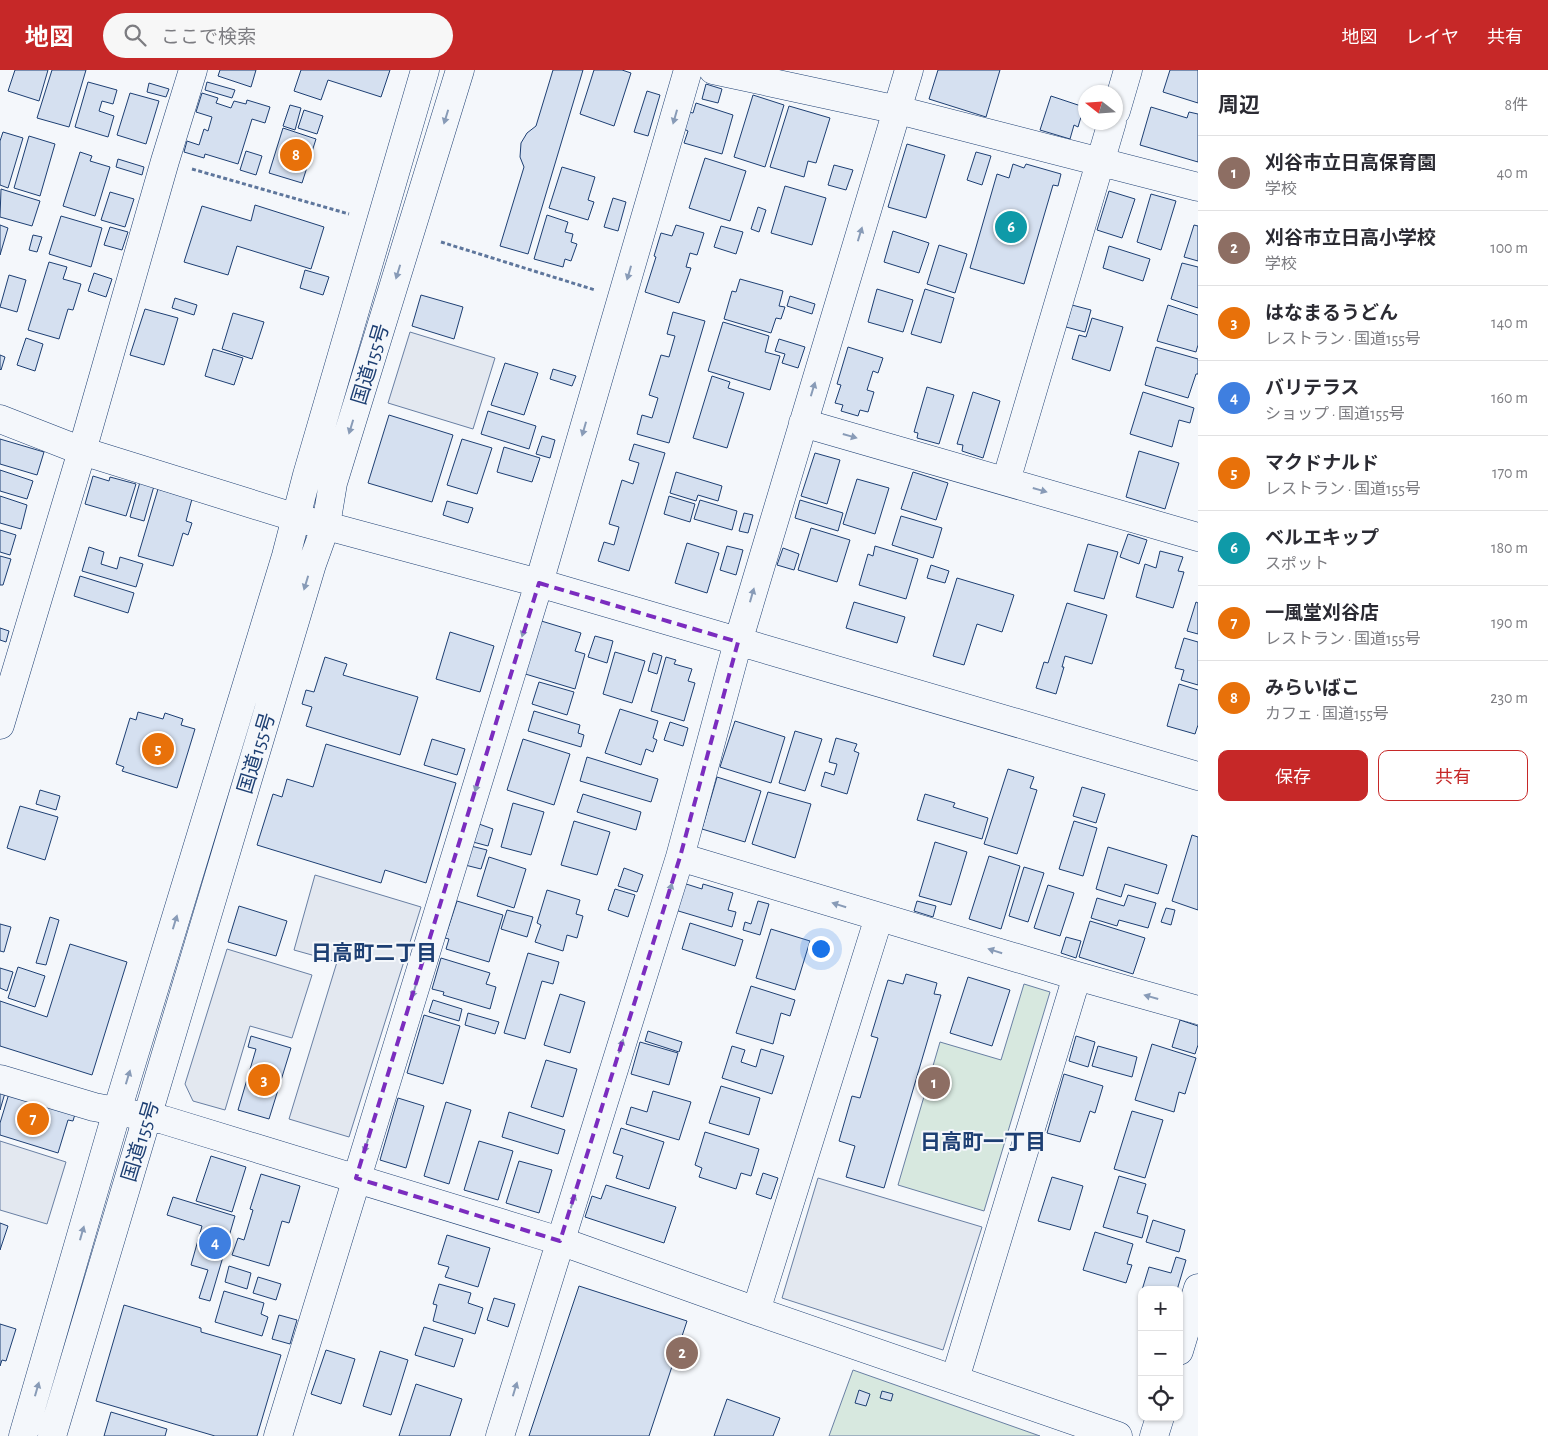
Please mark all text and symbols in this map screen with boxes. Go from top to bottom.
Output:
search box [103,13,453,58]
icon: search [121,21,149,49]
text: 地図 [25,26,73,50]
text: ここで検索 [161,28,256,47]
text: 地図 [1342,29,1378,47]
text: レイヤ [1406,29,1459,47]
text: 共有 [1487,29,1523,47]
north arrow [1078,85,1123,130]
text: 周辺 [1218,95,1260,116]
text: 8件 [1504,97,1528,113]
one-way arrow [442,109,450,124]
one-way arrow [670,109,678,124]
pin: 8 [280,136,312,174]
text: 刈谷市立日高保育園 [1265,154,1436,173]
text: 1 [1231,165,1237,181]
text: 40 m [1496,165,1528,181]
text: 学校 [1265,181,1297,197]
pin: 6 [995,208,1027,246]
one-way arrow [857,226,865,241]
text: 刈谷市立日高小学校 [1265,229,1436,248]
text: 2 [1230,240,1238,256]
text: 100 m [1490,240,1528,256]
text: 学校 [1265,256,1297,272]
one-way arrow [394,265,402,280]
one-way arrow [625,265,633,280]
text: はなまるうどん [1265,304,1398,323]
text: 3 [1231,315,1237,331]
text: 140 m [1491,315,1528,331]
street label: 国道155号 [348,321,393,407]
text: レストラン · 国道155号 [1265,331,1421,347]
text: バリテラス [1265,379,1360,398]
one-way arrow [810,382,818,397]
text: 4 [1230,390,1238,406]
text: 160 m [1491,390,1528,406]
text: ショップ · 国道155号 [1265,406,1405,422]
one-way arrow [346,420,354,435]
one-way arrow [579,421,587,436]
one-way arrow [842,433,857,441]
text: マクドナルド [1265,454,1379,473]
text: 5 [1231,465,1237,481]
text: 170 m [1492,465,1528,481]
text: レストラン · 国道155号 [1265,481,1421,497]
one-way arrow [1032,487,1047,495]
text: ベルエキップ [1265,529,1379,548]
text: 6 [1230,540,1238,556]
text: 180 m [1491,540,1528,556]
text: スポット [1265,556,1329,572]
one-way arrow [302,576,310,591]
one-way arrow [749,588,757,603]
text: 一風堂刈谷店 [1265,604,1379,623]
text: 7 [1231,615,1237,631]
text: 190 m [1491,615,1528,631]
one-way arrow [520,622,528,637]
text: レストラン · 国道155号 [1265,631,1421,647]
text: みらいばこ [1265,679,1360,698]
text: 8 [1230,690,1238,706]
text: 230 m [1490,690,1528,706]
text: カフェ · 国道155号 [1265,706,1389,722]
street label: 国道155号 [234,710,279,796]
pin: 5 [142,730,174,768]
button: 保存 [1218,750,1368,801]
button: 共有 [1378,750,1528,801]
one-way arrow [472,778,480,793]
one-way arrow [666,883,674,898]
one-way arrow [832,900,847,908]
one-way arrow [171,914,179,929]
your location [808,936,834,962]
district label: 日高町二丁目 [311,942,437,964]
one-way arrow [987,947,1002,955]
one-way arrow [409,983,417,998]
one-way arrow [1144,993,1159,1001]
one-way arrow [618,1038,626,1053]
pin: 3 [248,1061,280,1099]
pin: 1 [918,1064,950,1102]
one-way arrow [124,1069,132,1084]
street label: 国道155号 [118,1098,163,1184]
pin: 7 [17,1100,49,1138]
district label: 日高町一丁目 [920,1131,1046,1153]
one-way arrow [362,1139,370,1154]
one-way arrow [569,1193,577,1208]
pin: 4 [199,1224,231,1262]
one-way arrow [78,1225,86,1240]
map controls [1138,1286,1183,1421]
button: + [1138,1286,1183,1331]
button: − [1138,1331,1183,1376]
pin: 2 [666,1334,698,1372]
button: locate [1138,1376,1183,1421]
one-way arrow [33,1382,41,1397]
one-way arrow [511,1382,519,1397]

